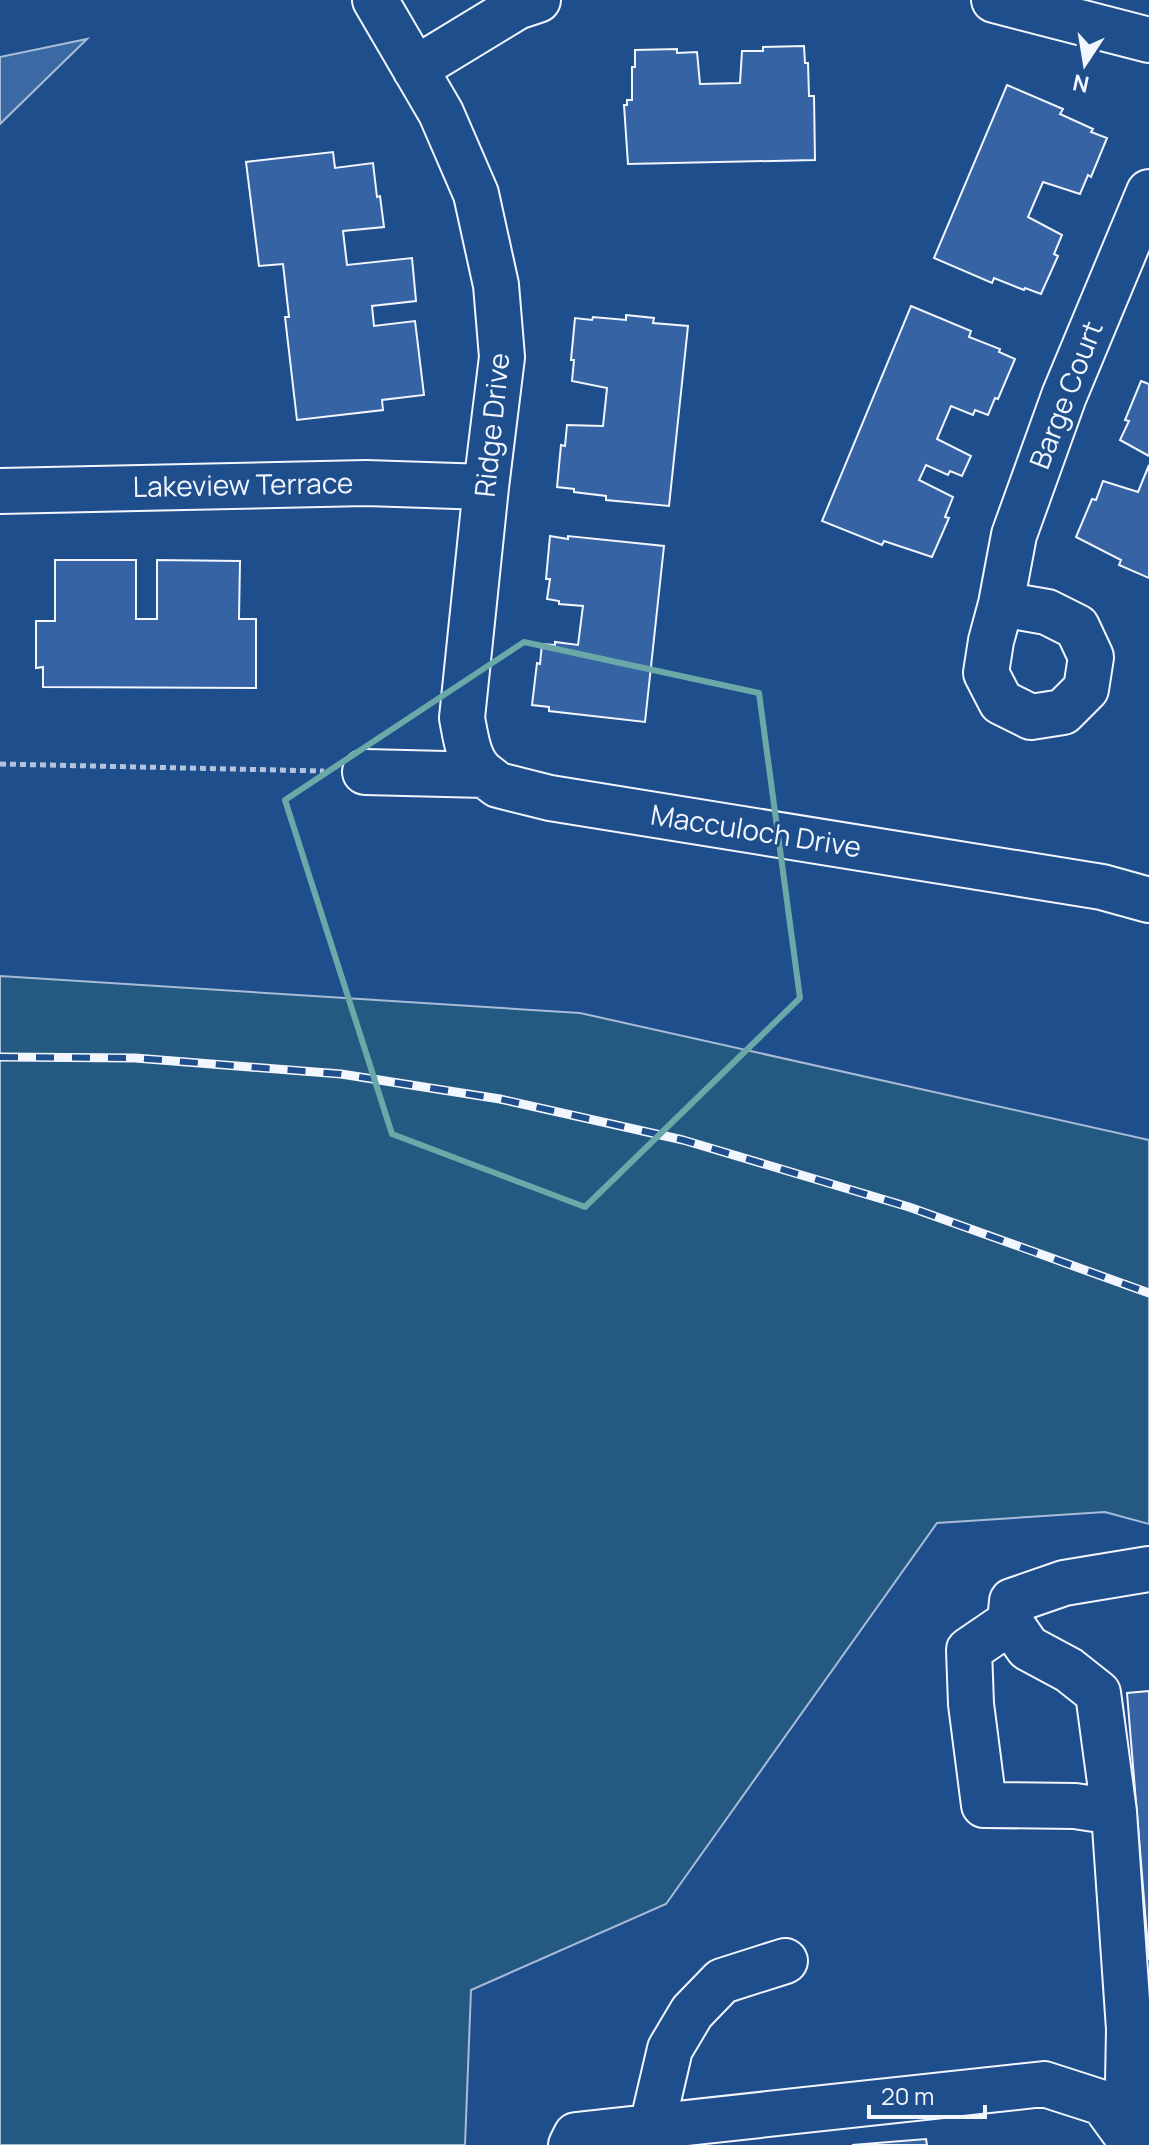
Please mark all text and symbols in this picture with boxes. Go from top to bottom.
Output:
north arrow [1045,24,1125,104]
text: N [1070,67,1092,100]
street label: Barge Court [1019,315,1111,474]
street label: Ridge Drive [465,351,517,499]
street label: Lakeview Terrace [132,463,353,505]
street label: Macculoch Drive [648,795,864,865]
scale bar [869,2069,985,2119]
text: 20 m [881,2079,934,2112]

